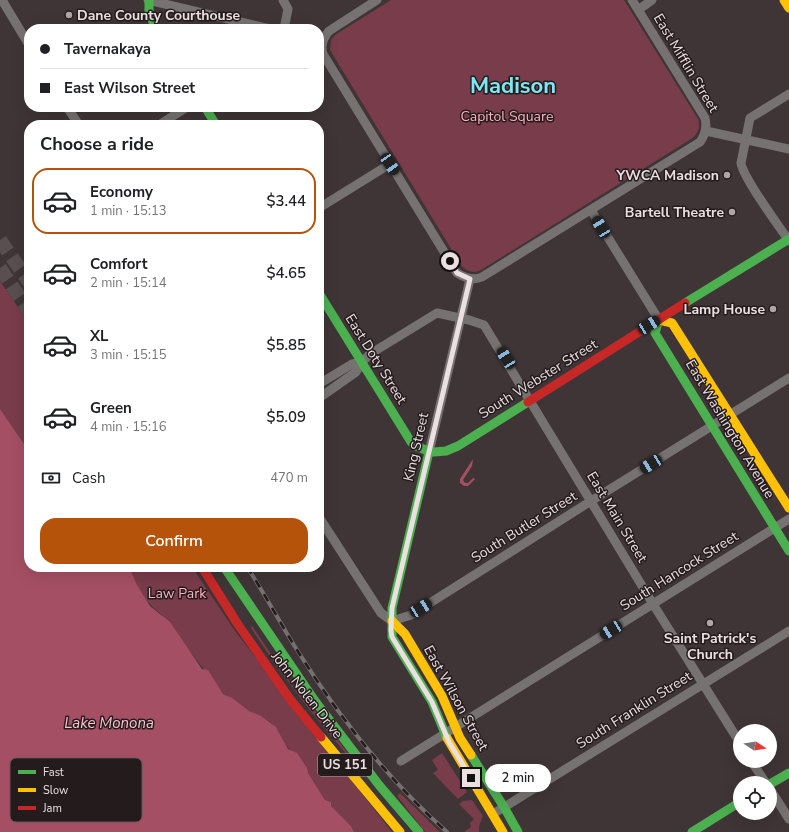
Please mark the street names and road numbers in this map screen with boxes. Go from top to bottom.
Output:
street label: East Mifflin Street [649,10,723,116]
street label: East Doty Street [341,310,411,408]
street label: South Webster Street [475,335,601,423]
street label: East Washington Avenue [681,356,779,502]
street label: King Street [399,411,433,483]
street label: East Main Street [582,468,652,566]
street label: South Butler Street [468,487,581,567]
street label: South Hancock Street [616,527,742,615]
street label: East Wilson Street [419,642,493,754]
street label: John Nolen Drive [266,647,347,743]
street label: South Franklin Street [573,667,695,753]
road number: US 151 [318,754,372,776]

